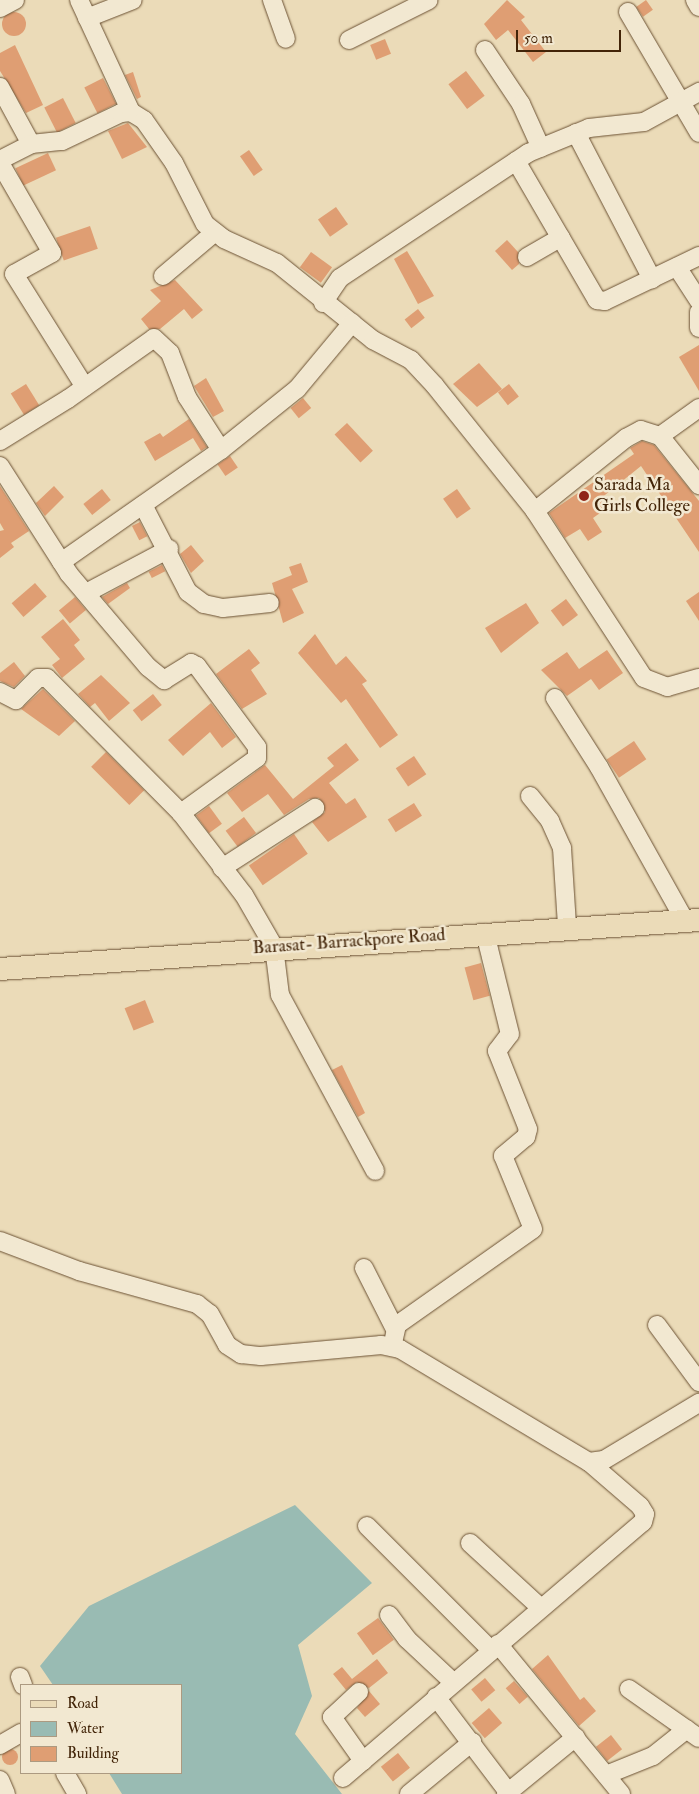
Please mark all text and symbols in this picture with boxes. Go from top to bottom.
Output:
scale bar [519,20,624,52]
text: 50 m [524,29,553,48]
place label: Sarada Ma Girls College [594,475,690,518]
marker: Sarada Ma Girls College [578,490,590,502]
street label: Barasat- Barrackpore Road [252,924,446,960]
legend [20,1684,182,1774]
text: Road [67,1694,98,1713]
text: Water [67,1719,104,1738]
text: Building [67,1744,119,1763]

